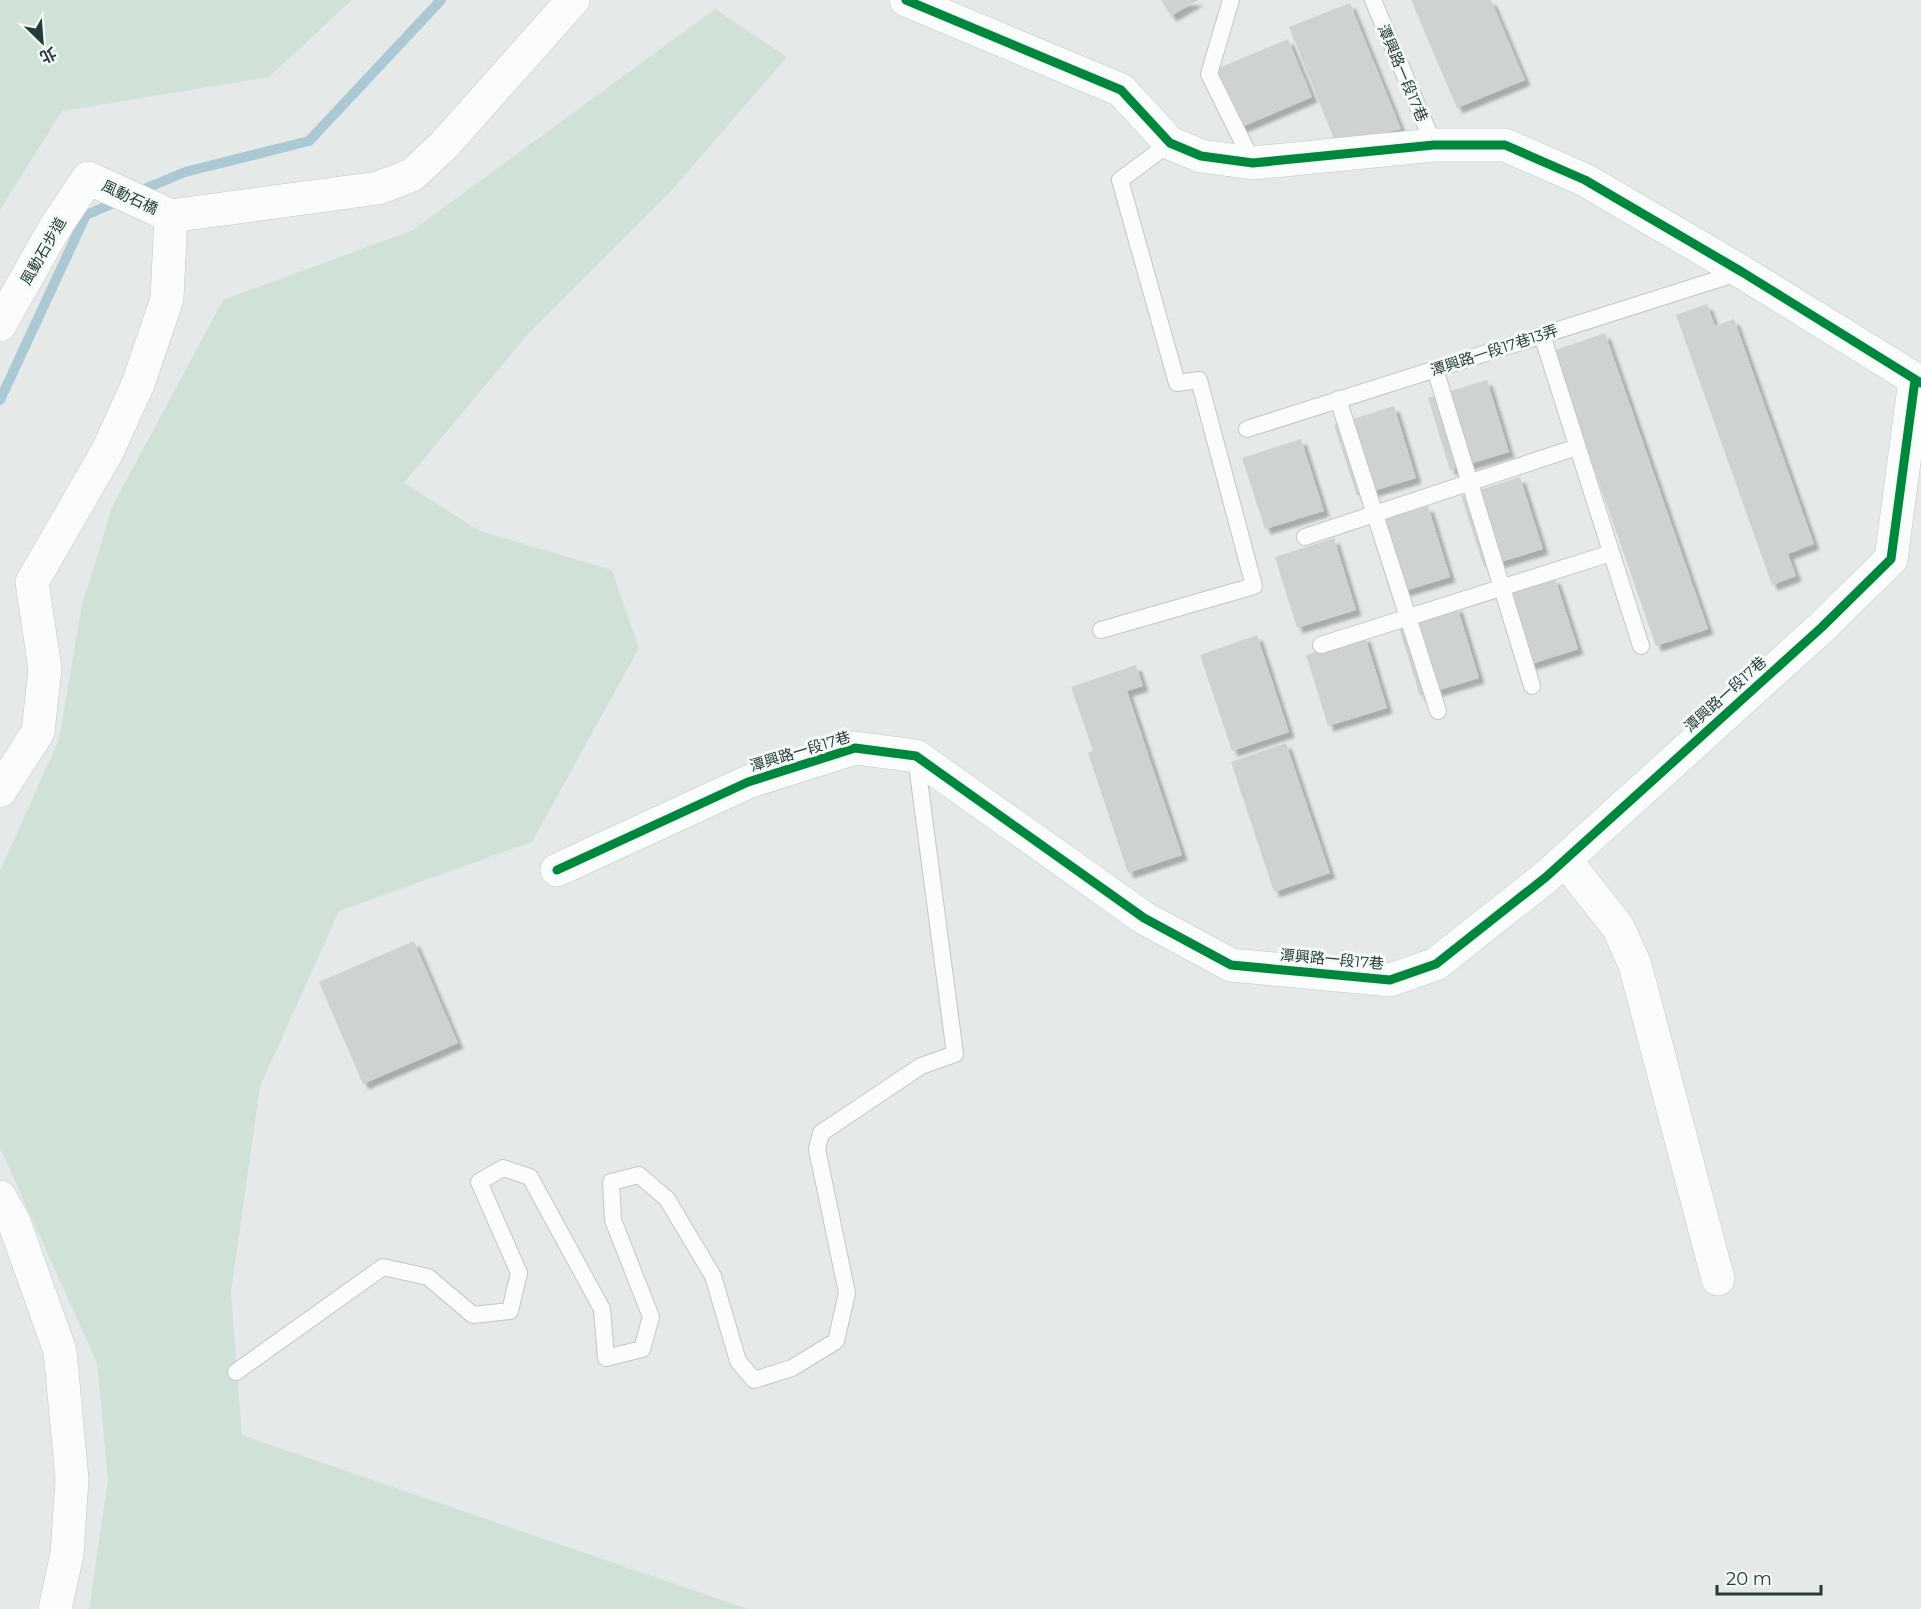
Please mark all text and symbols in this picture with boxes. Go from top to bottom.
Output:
north arrow [12,12,72,72]
street label: 潭興路一段17巷 [1374,21,1432,125]
text: 北 [37,43,59,67]
street label: 風動石橋 [99,176,161,218]
street label: 風動石步道 [16,214,70,288]
street label: 潭興路一段17巷13弄 [1428,320,1560,380]
street label: 潭興路一段17巷 [1680,652,1770,736]
street label: 潭興路一段17巷 [747,727,853,775]
street label: 潭興路一段17巷 [1279,945,1385,973]
scale bar [1717,1558,1820,1596]
text: 20 m [1726,1568,1772,1590]

